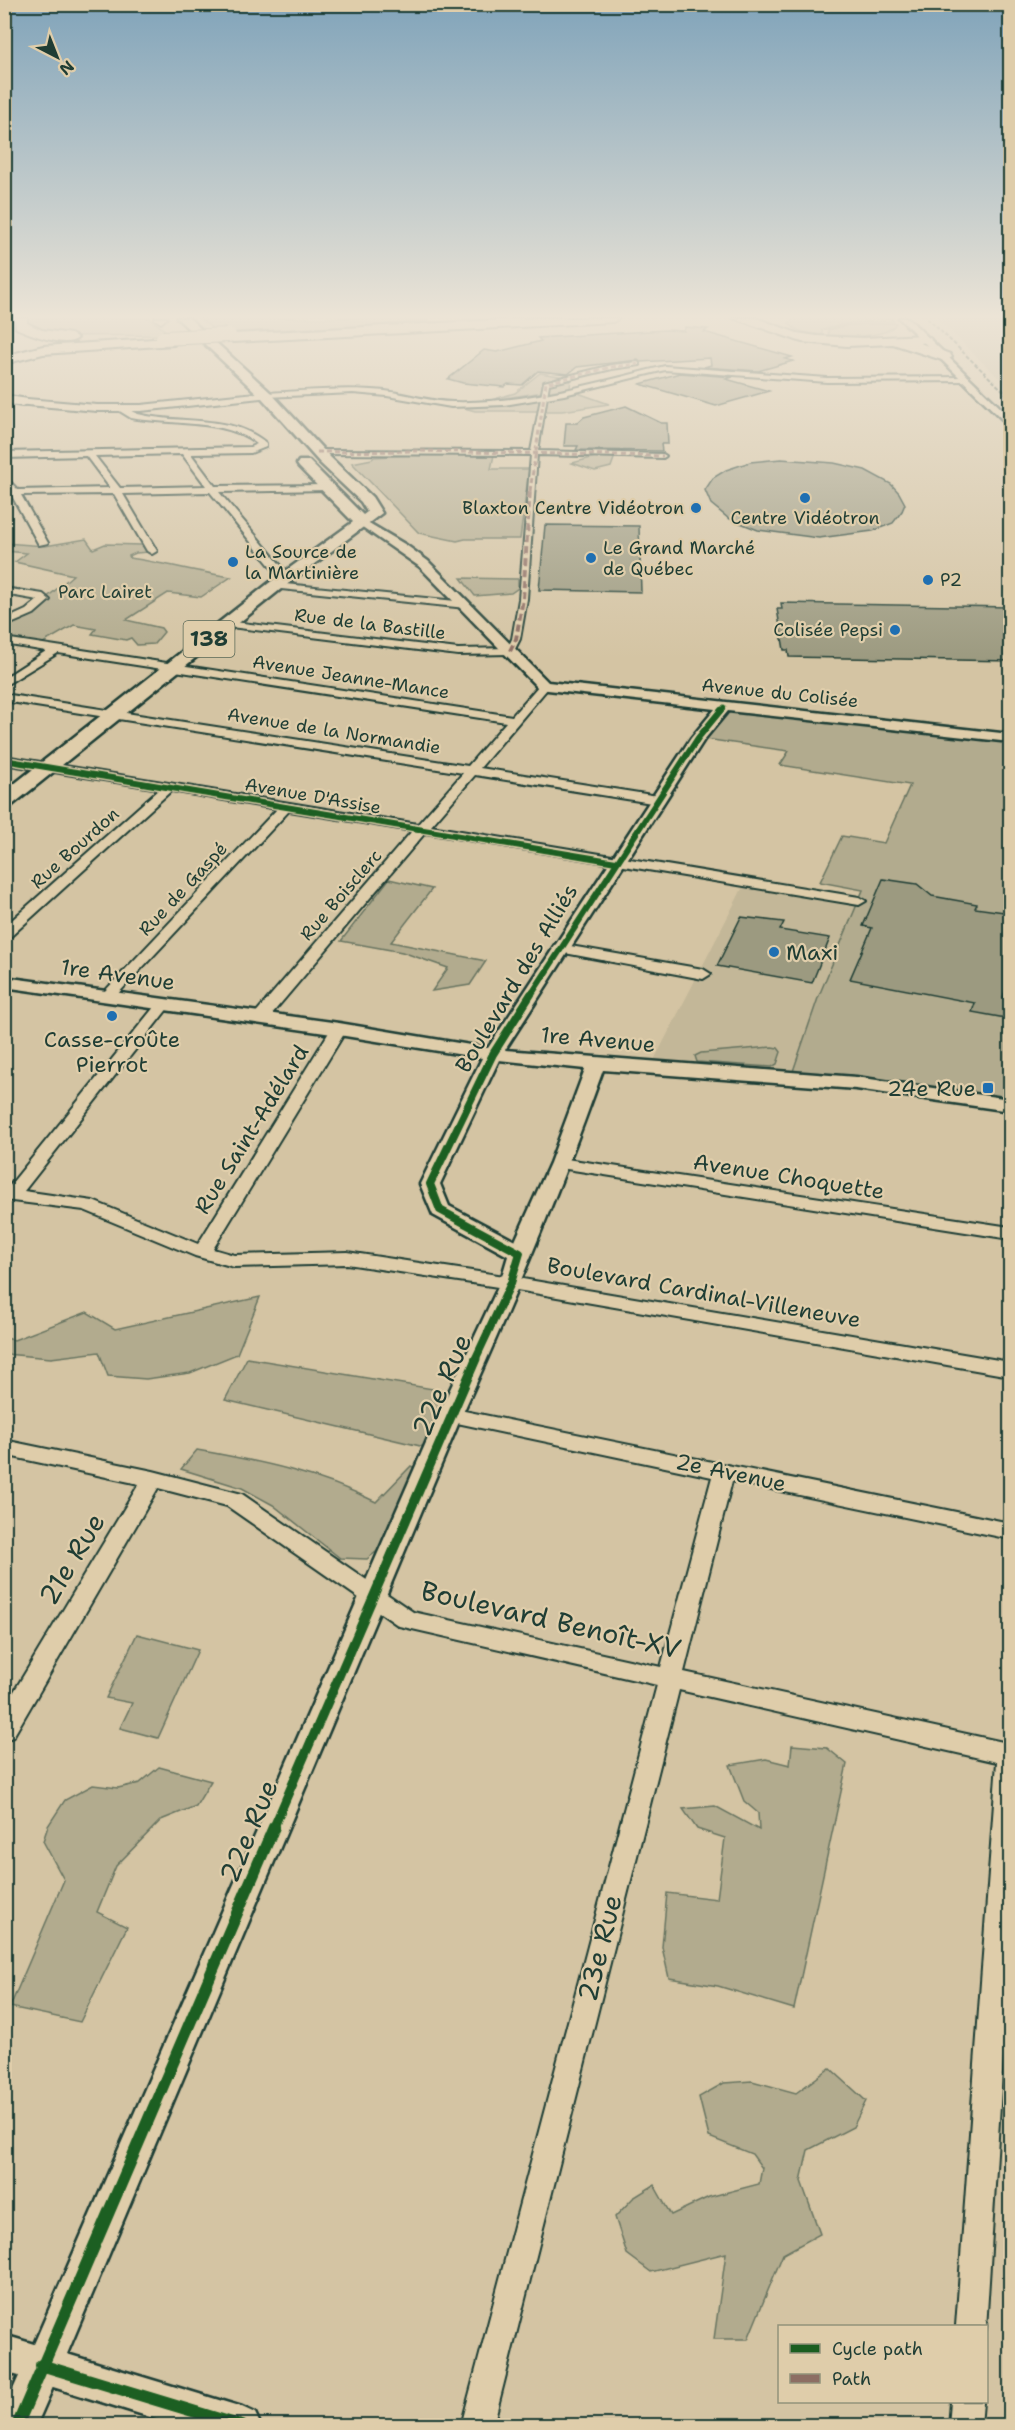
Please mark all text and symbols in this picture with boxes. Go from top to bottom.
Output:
north arrow [27,27,87,87]
text: N [55,56,78,80]
marker: Centre Vidéotron [798,491,812,505]
place label: Blaxton Centre Vidéotron [462,496,684,520]
marker: Blaxton Centre Vidéotron [689,501,703,515]
place label: Centre Vidéotron [730,506,880,530]
place label: Le Grand Marché de Québec [603,536,755,581]
place label: La Source de la Martinière [245,540,359,585]
marker: Le Grand Marché de Québec [584,551,598,565]
marker: La Source de la Martinière [226,555,240,569]
place label: P2 [940,568,962,592]
marker: P2 [921,573,935,587]
park label: Parc Lairet [58,580,152,604]
street label: Rue de la Bastille [293,603,447,645]
place label: Colisée Pepsi [773,618,883,642]
road number: 138 [184,621,234,657]
marker: Colisée Pepsi [888,623,902,637]
street label: Avenue Jeanne-Mance [251,650,451,704]
street label: Avenue du Colisée [700,673,860,713]
street label: Avenue de la Normandie [225,702,443,760]
street label: Avenue D'Assise [243,772,383,820]
street label: Rue Bourdon [26,802,124,894]
street label: Rue de Gaspé [133,837,233,941]
street label: Rue Boisclerc [295,844,387,946]
street label: Boulevard des Alliés [449,878,584,1078]
place label: Maxi [786,938,839,967]
marker: Maxi [767,945,781,959]
street label: 1re Avenue [59,952,177,997]
marker: Casse-croûte Pierrot [105,1009,119,1023]
street label: 1re Avenue [539,1020,657,1059]
place label: Casse-croûte Pierrot [44,1025,180,1079]
street label: Rue Saint-Adélard [188,1039,315,1219]
place label: 24e Rue [887,1074,976,1103]
marker: 24e Rue [981,1081,995,1095]
street label: Avenue Choquette [691,1147,887,1206]
street label: Boulevard Cardinal-Villeneuve [545,1251,863,1334]
street label: 22e Rue [403,1328,480,1442]
street label: 2e Avenue [673,1447,789,1498]
street label: 21e Rue [30,1506,113,1612]
street label: Boulevard Benoît-XV [418,1572,685,1667]
street label: 22e Rue [210,1774,287,1888]
street label: 23e Rue [568,1891,631,2005]
legend [778,2325,988,2403]
text: Cycle path [832,2337,923,2361]
text: Path [832,2367,871,2391]

